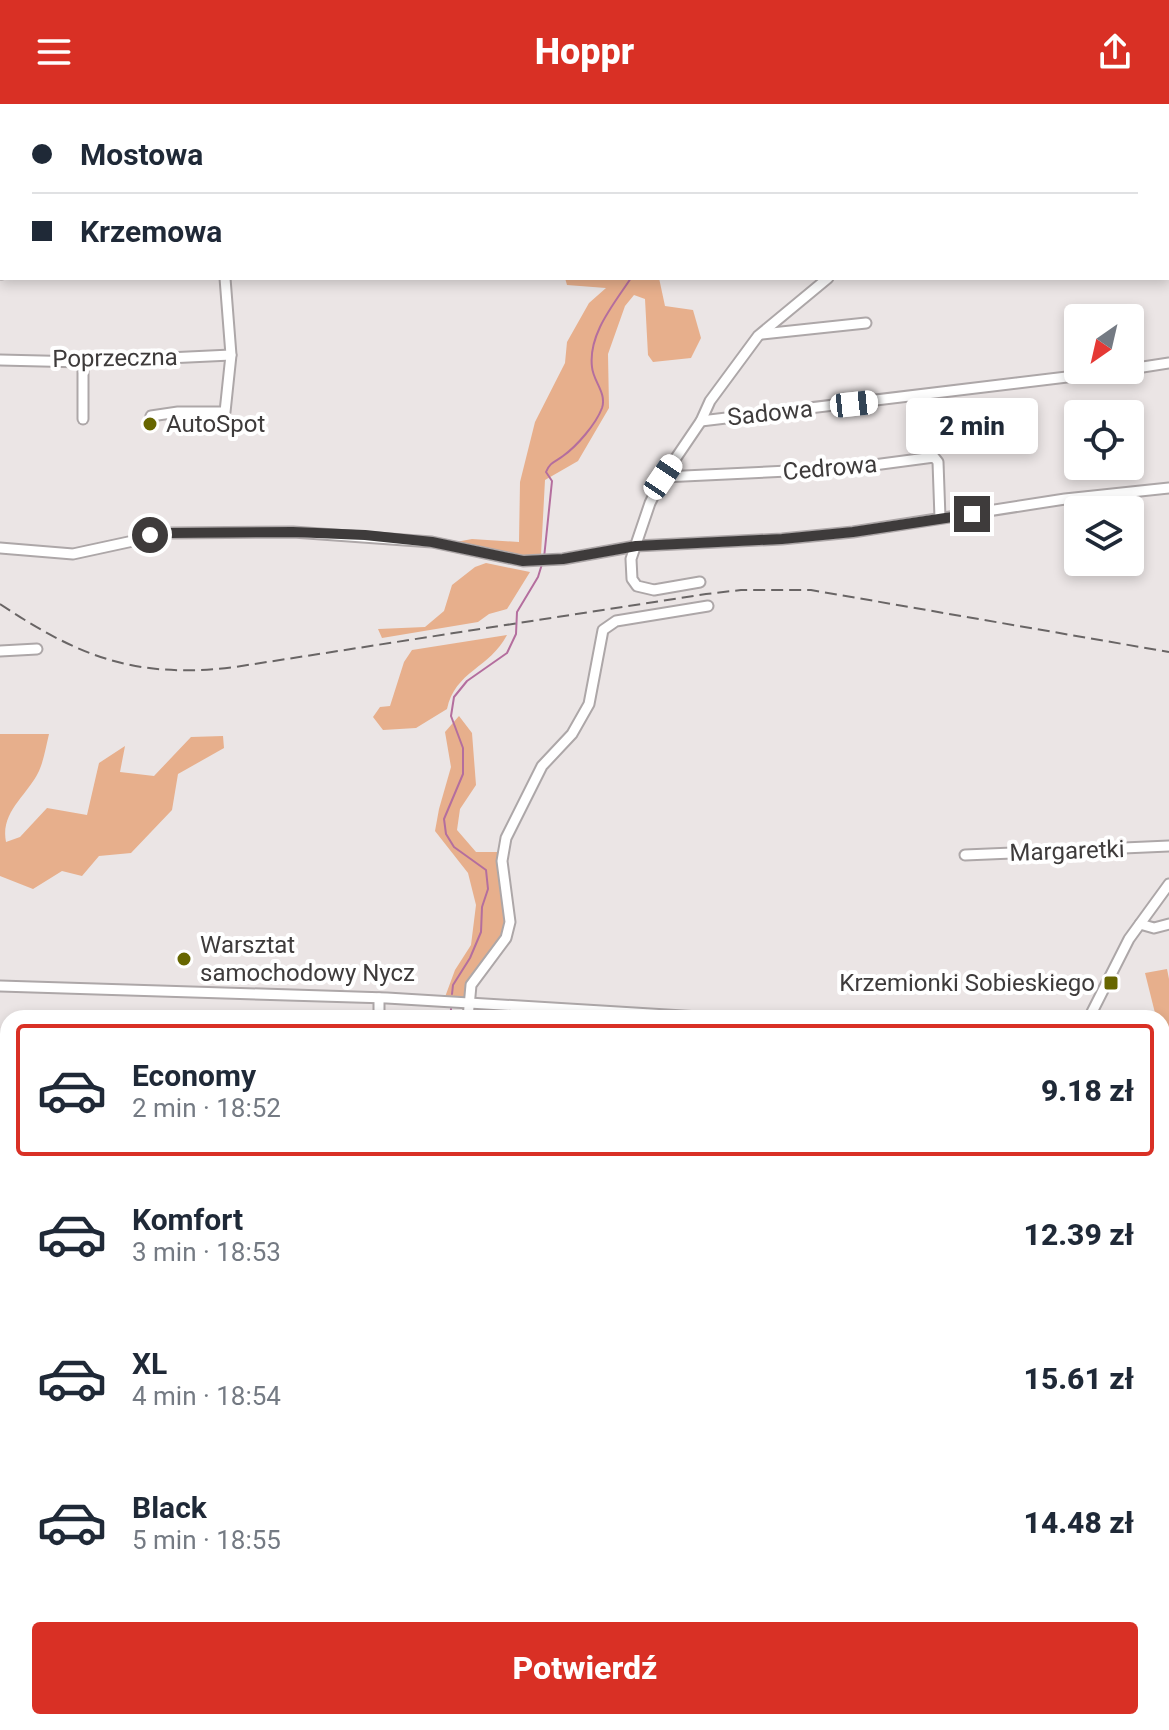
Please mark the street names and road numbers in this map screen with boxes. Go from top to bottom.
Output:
street label: Poprzeczna [52,343,178,373]
street label: Sadowa [726,395,814,431]
street label: Cedrowa [782,450,878,486]
street label: Margaretki [1009,835,1125,867]

